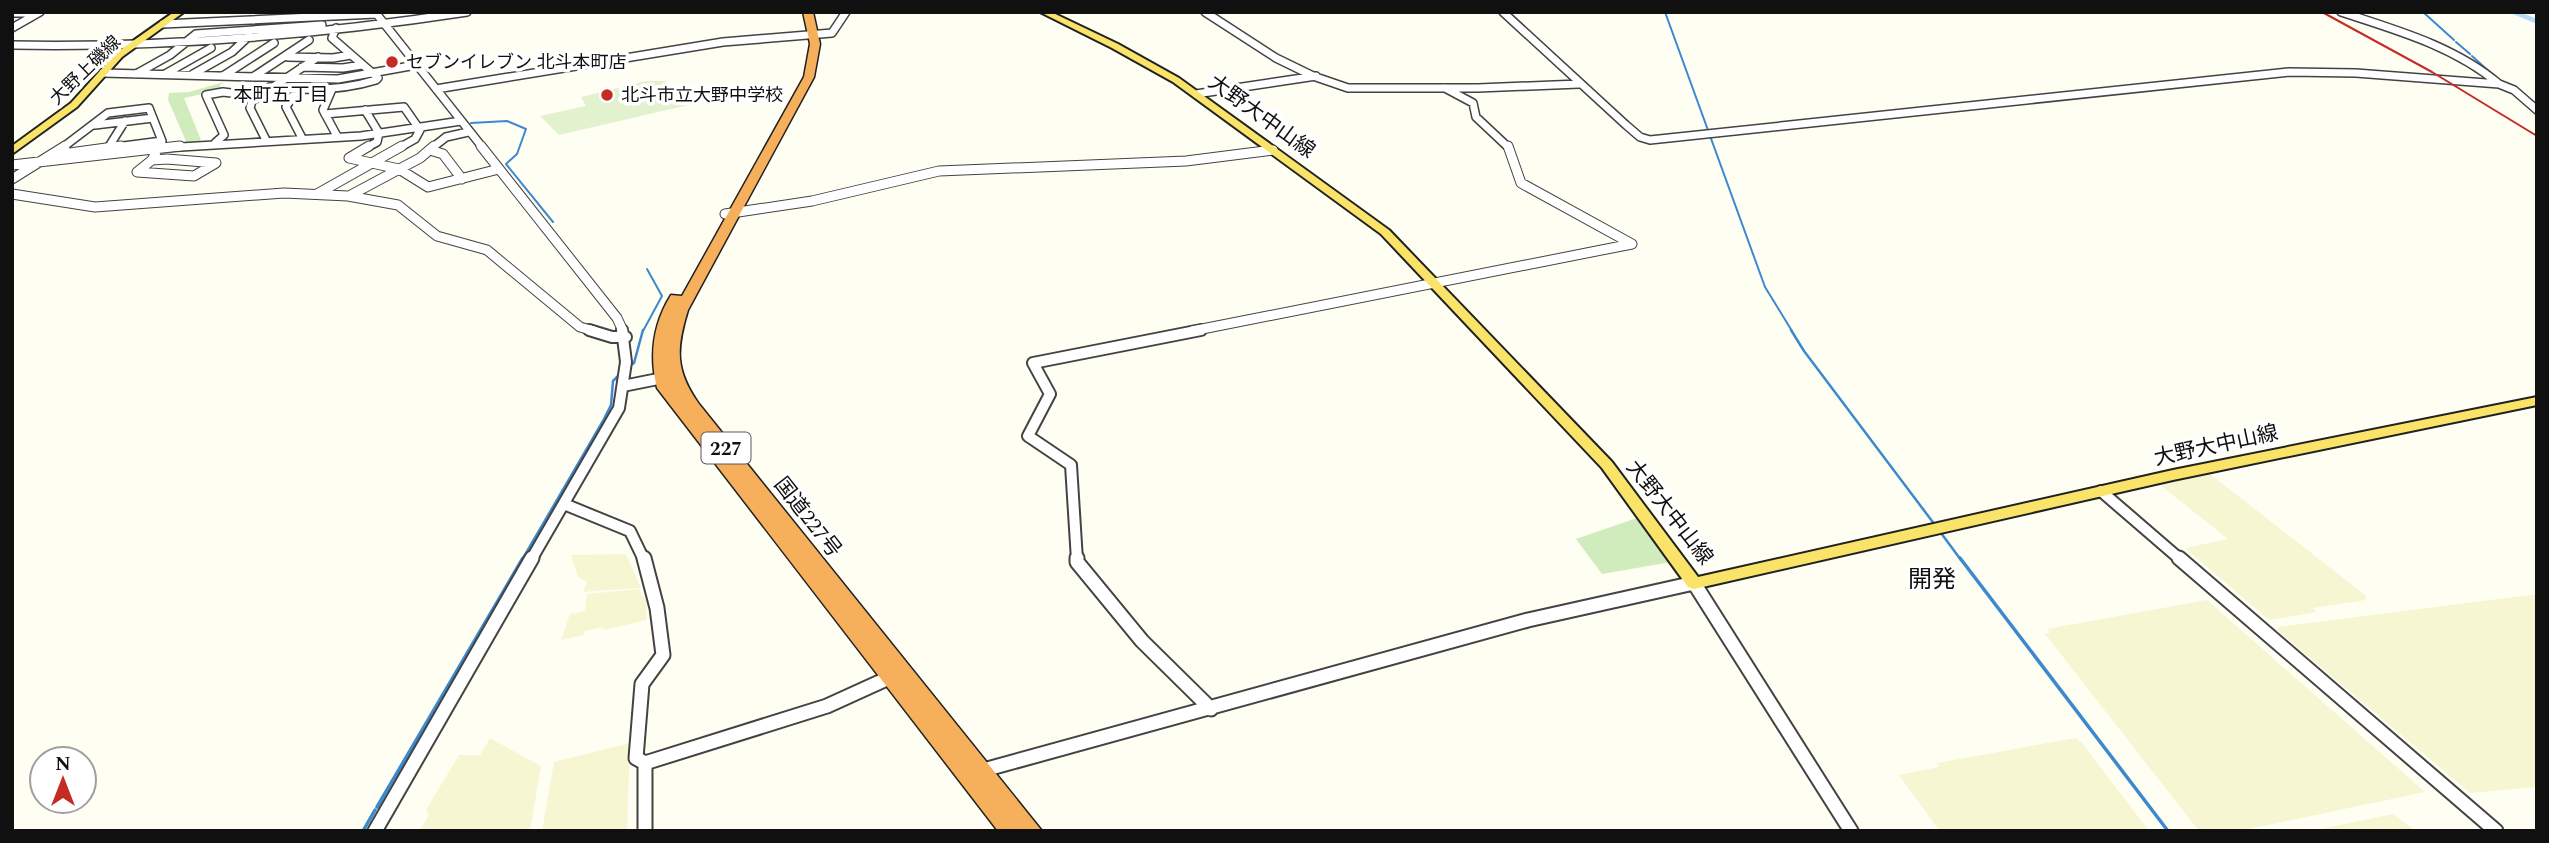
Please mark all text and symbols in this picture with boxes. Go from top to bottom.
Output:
street label: 大野上磯線 [44,29,127,111]
place label: セブンイレブン 北斗本町店 [406,49,627,76]
marker: セブンイレブン 北斗本町店 [384,54,400,70]
street label: 大野大中山線 [1201,67,1322,167]
district label: 本町五丁目 [233,81,329,110]
place label: 北斗市立大野中学校 [621,82,783,109]
marker: 北斗市立大野中学校 [599,87,615,103]
street label: 大野大中山線 [2151,417,2281,475]
road number: 227 [702,432,750,463]
street label: 大野大中山線 [1618,453,1721,572]
street label: 国道227号 [766,471,849,565]
district label: 開発 [1908,562,1956,598]
north arrow [28,745,98,815]
text: N [55,750,71,779]

